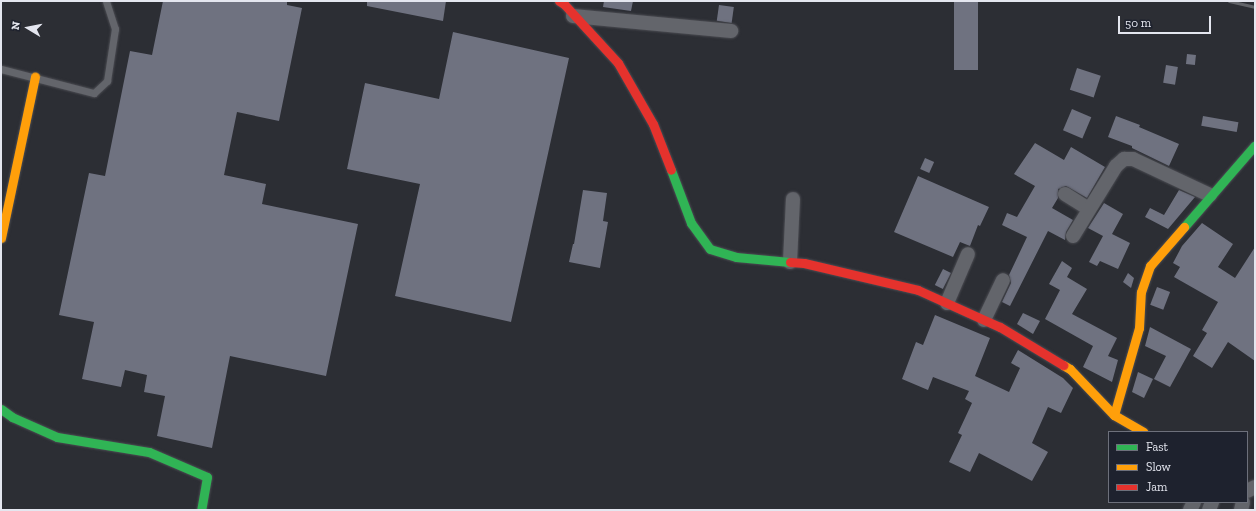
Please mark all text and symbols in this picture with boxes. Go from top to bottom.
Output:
north arrow [8,8,48,48]
scale bar [1120,8,1213,34]
text: 50 m [1125,16,1151,30]
text: N [9,21,23,31]
legend [1108,431,1248,503]
text: Fast [1146,440,1168,454]
text: Slow [1146,460,1171,474]
text: Jam [1146,480,1167,494]

